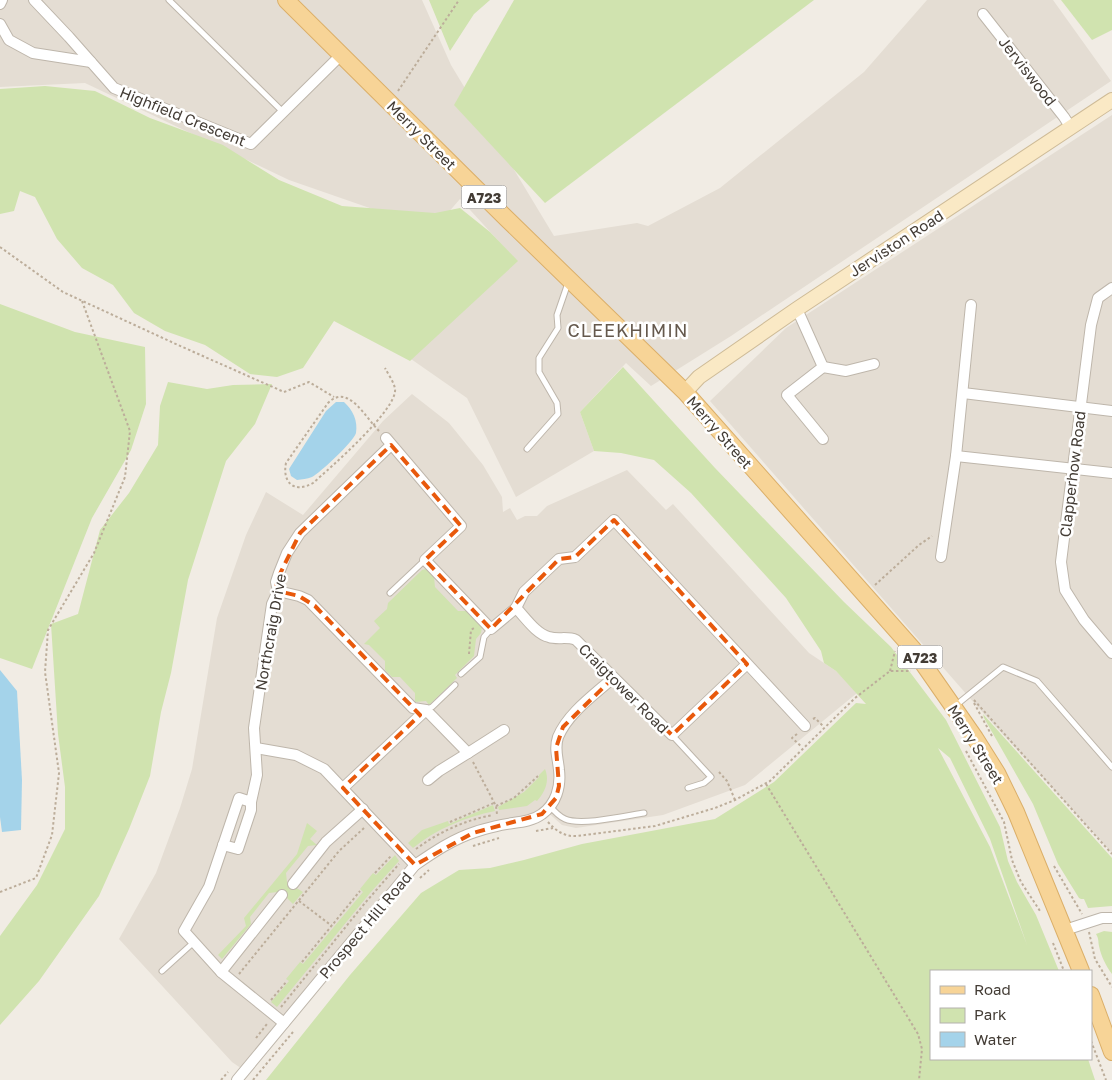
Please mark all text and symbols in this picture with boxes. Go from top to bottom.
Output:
street label: Jerviswood [995,33,1061,109]
street label: Highfield Crescent [117,83,249,149]
street label: Merry Street [384,97,460,173]
road number: A723 [462,186,506,208]
street label: Jerviston Road [846,206,946,280]
district label: CLEEKHIMIN [567,319,689,341]
street label: Merry Street [684,392,756,472]
street label: Clapperhow Road [1055,410,1089,538]
street label: Northcraig Drive [251,572,289,692]
street label: Craigtower Road [575,639,673,737]
road number: A723 [898,646,942,669]
street label: Merry Street [944,701,1008,787]
street label: Prospect Hill Road [315,868,415,982]
legend [930,970,1092,1060]
text: Road [974,980,1011,998]
text: Park [974,1005,1007,1023]
text: Water [974,1030,1017,1048]

